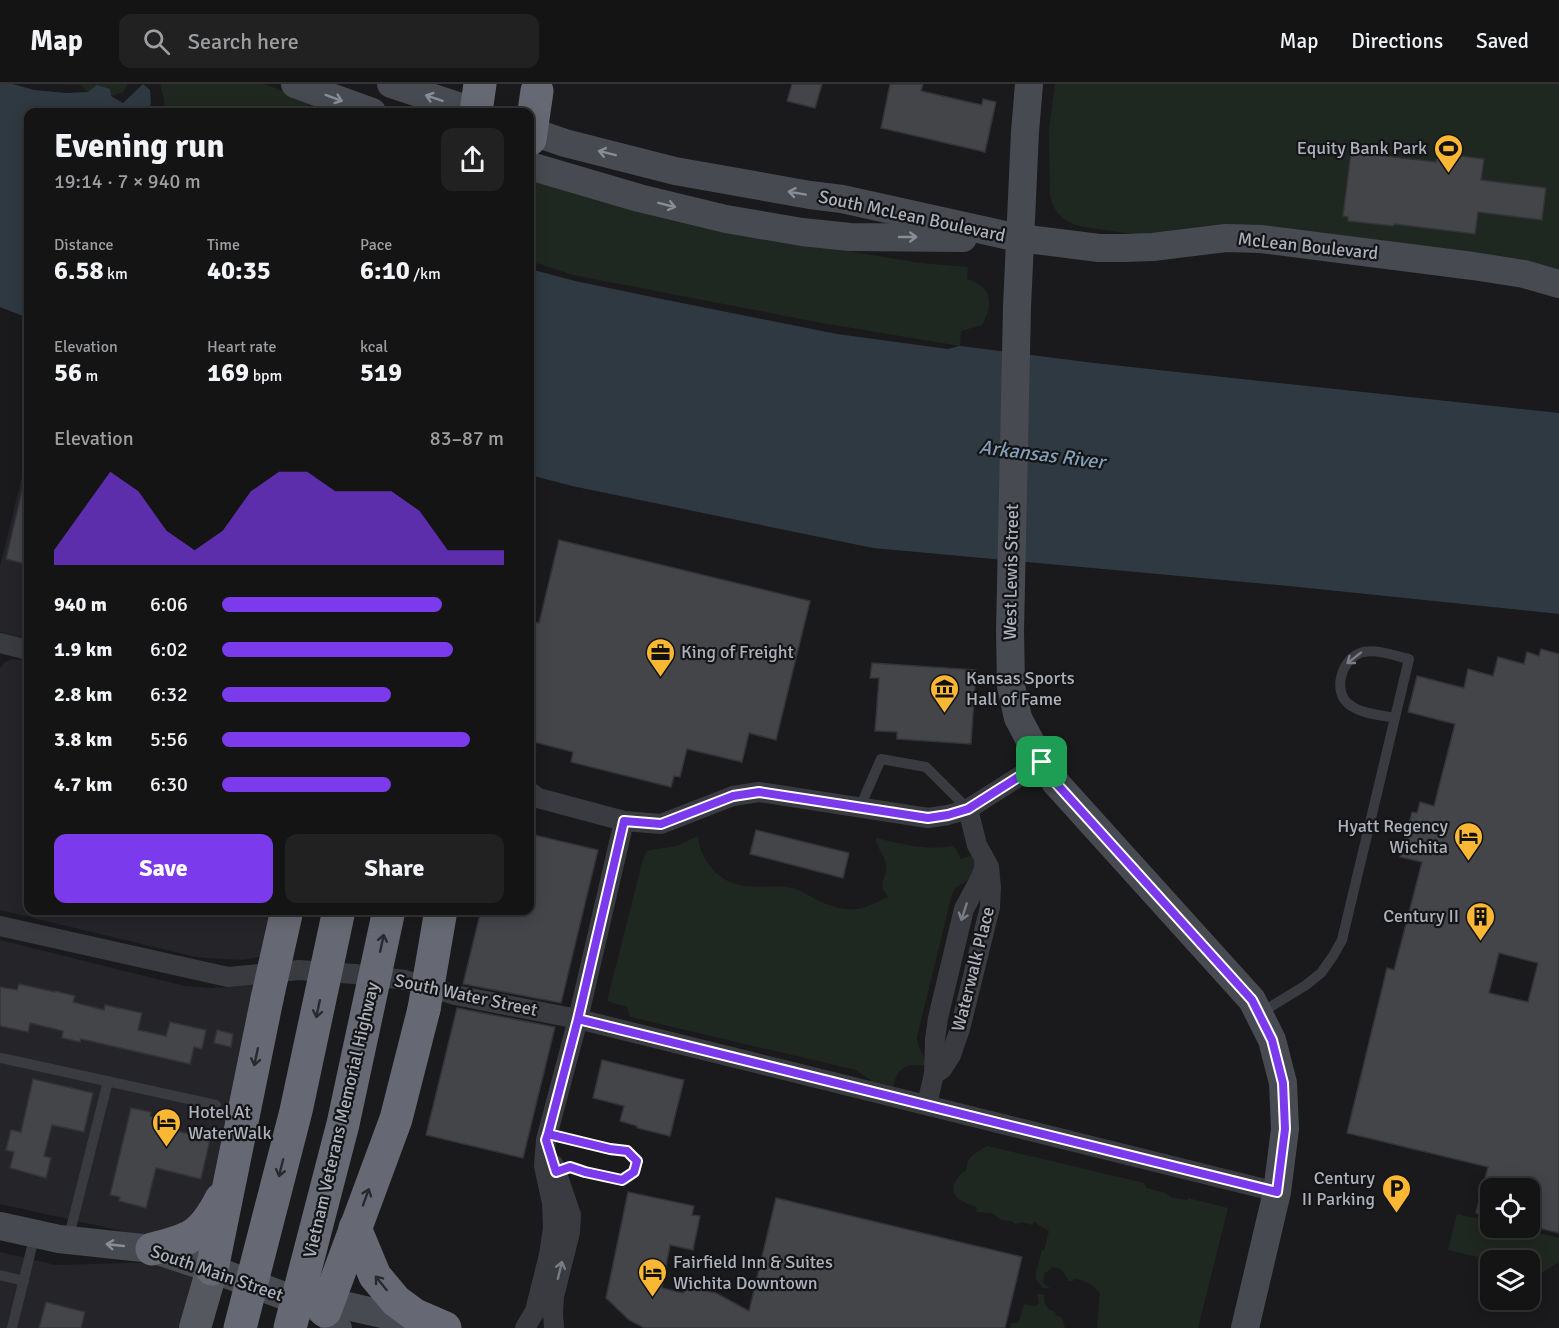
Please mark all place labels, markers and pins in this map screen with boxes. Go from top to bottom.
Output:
sports icon: Equity Bank Park [1432,132,1464,174]
place label: Equity Bank Park [1297,137,1427,159]
office icon: King of Freight [644,636,676,678]
place label: King of Freight [681,641,794,663]
place label: Kansas Sports Hall of Fame [966,667,1075,710]
museum icon: Kansas Sports Hall of Fame [929,672,961,714]
pin [1016,736,1067,787]
place label: Hyatt Regency Wichita [1337,815,1449,858]
hotel icon: Hyatt Regency Wichita [1453,820,1485,862]
building icon: Century II [1464,900,1496,942]
place label: Century II [1383,905,1459,927]
place label: Hotel At WaterWalk [188,1101,271,1144]
hotel icon: Hotel At WaterWalk [151,1106,183,1148]
place label: Century II Parking [1302,1167,1376,1210]
parking icon: Century II Parking [1380,1172,1412,1214]
place label: Fairfield Inn & Suites Wichita Downtown [673,1251,833,1294]
hotel icon: Fairfield Inn & Suites Wichita Downtown [636,1256,668,1298]

